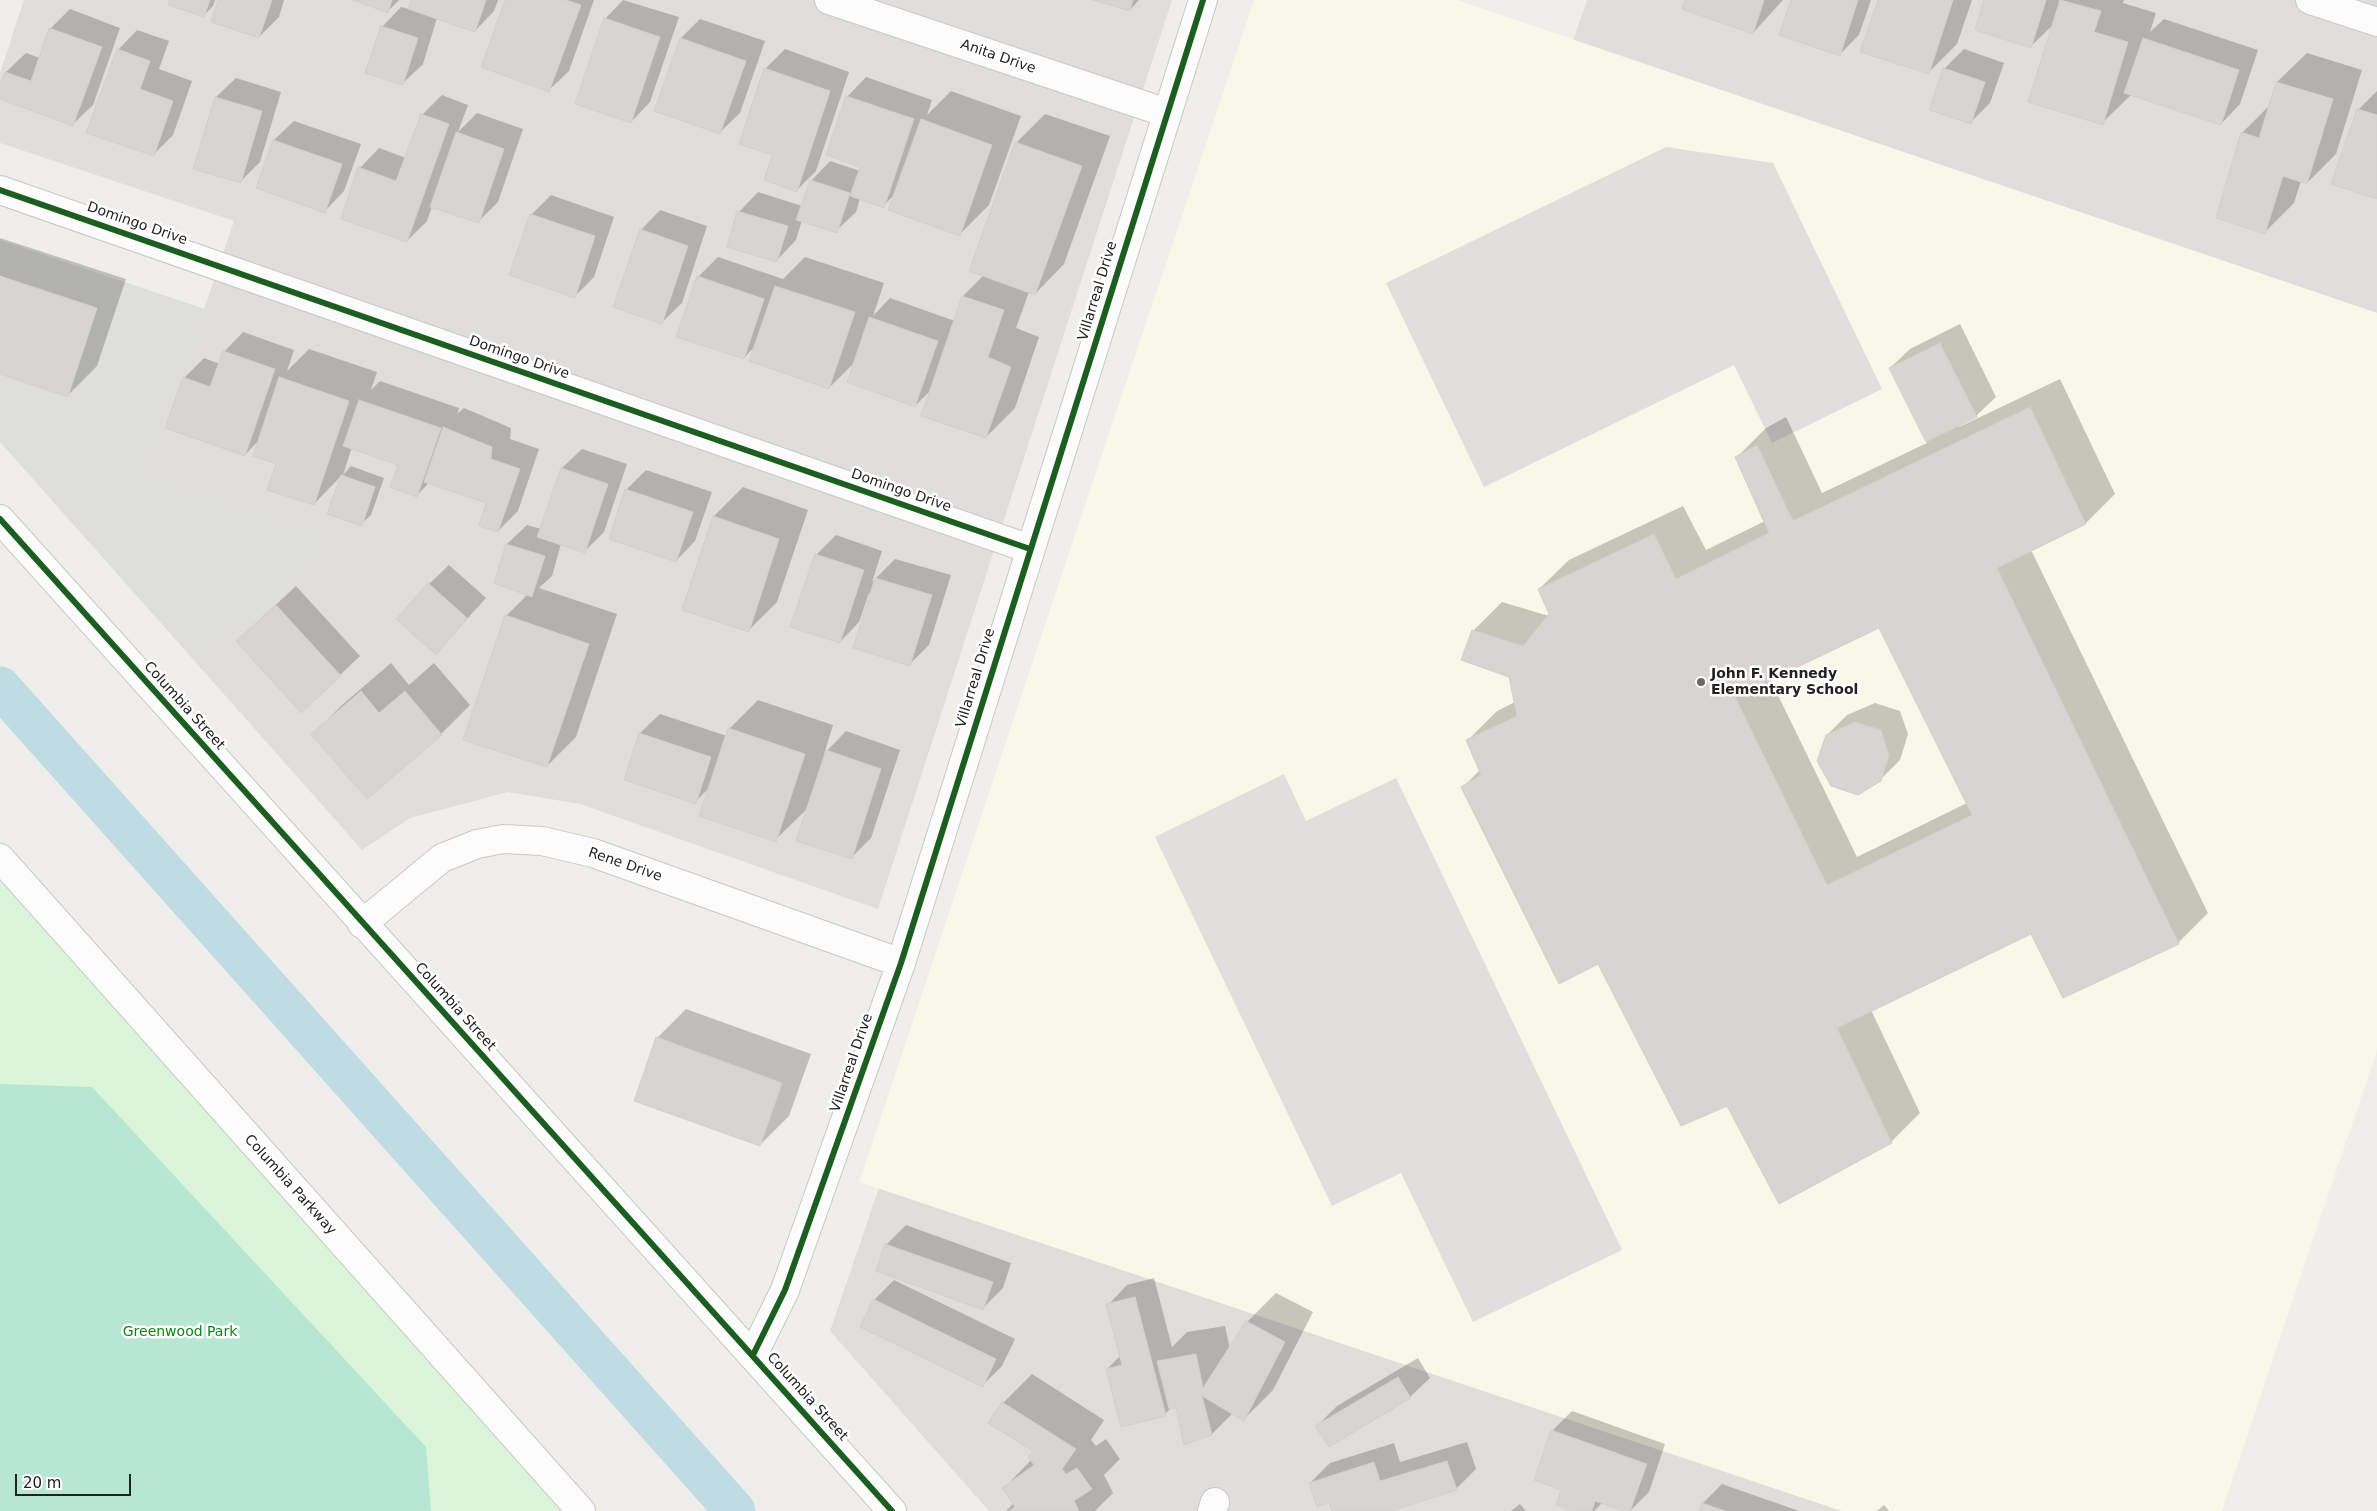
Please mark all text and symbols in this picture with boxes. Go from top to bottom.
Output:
street label: Anita Drive [958,36,1038,78]
street label: Domingo Drive [85,199,189,249]
street label: Villarreal Drive [1075,239,1121,343]
street label: Domingo Drive [467,333,571,383]
street label: Domingo Drive [849,466,953,516]
street label: Villarreal Drive [953,626,999,730]
street label: Columbia Street [140,658,228,754]
place label: John F. Kennedy Elementary School [1711,666,1858,699]
marker: John F. Kennedy Elementary School [1695,676,1707,688]
street label: Rene Drive [586,845,664,885]
street label: Columbia Street [411,959,499,1055]
street label: Villarreal Drive [827,1011,877,1115]
street label: Columbia Parkway [241,1131,339,1239]
park label: Greenwood Park [123,1324,237,1340]
street label: Columbia Street [763,1349,851,1445]
scale bar [18,1464,134,1496]
text: 20 m [23,1474,61,1492]

